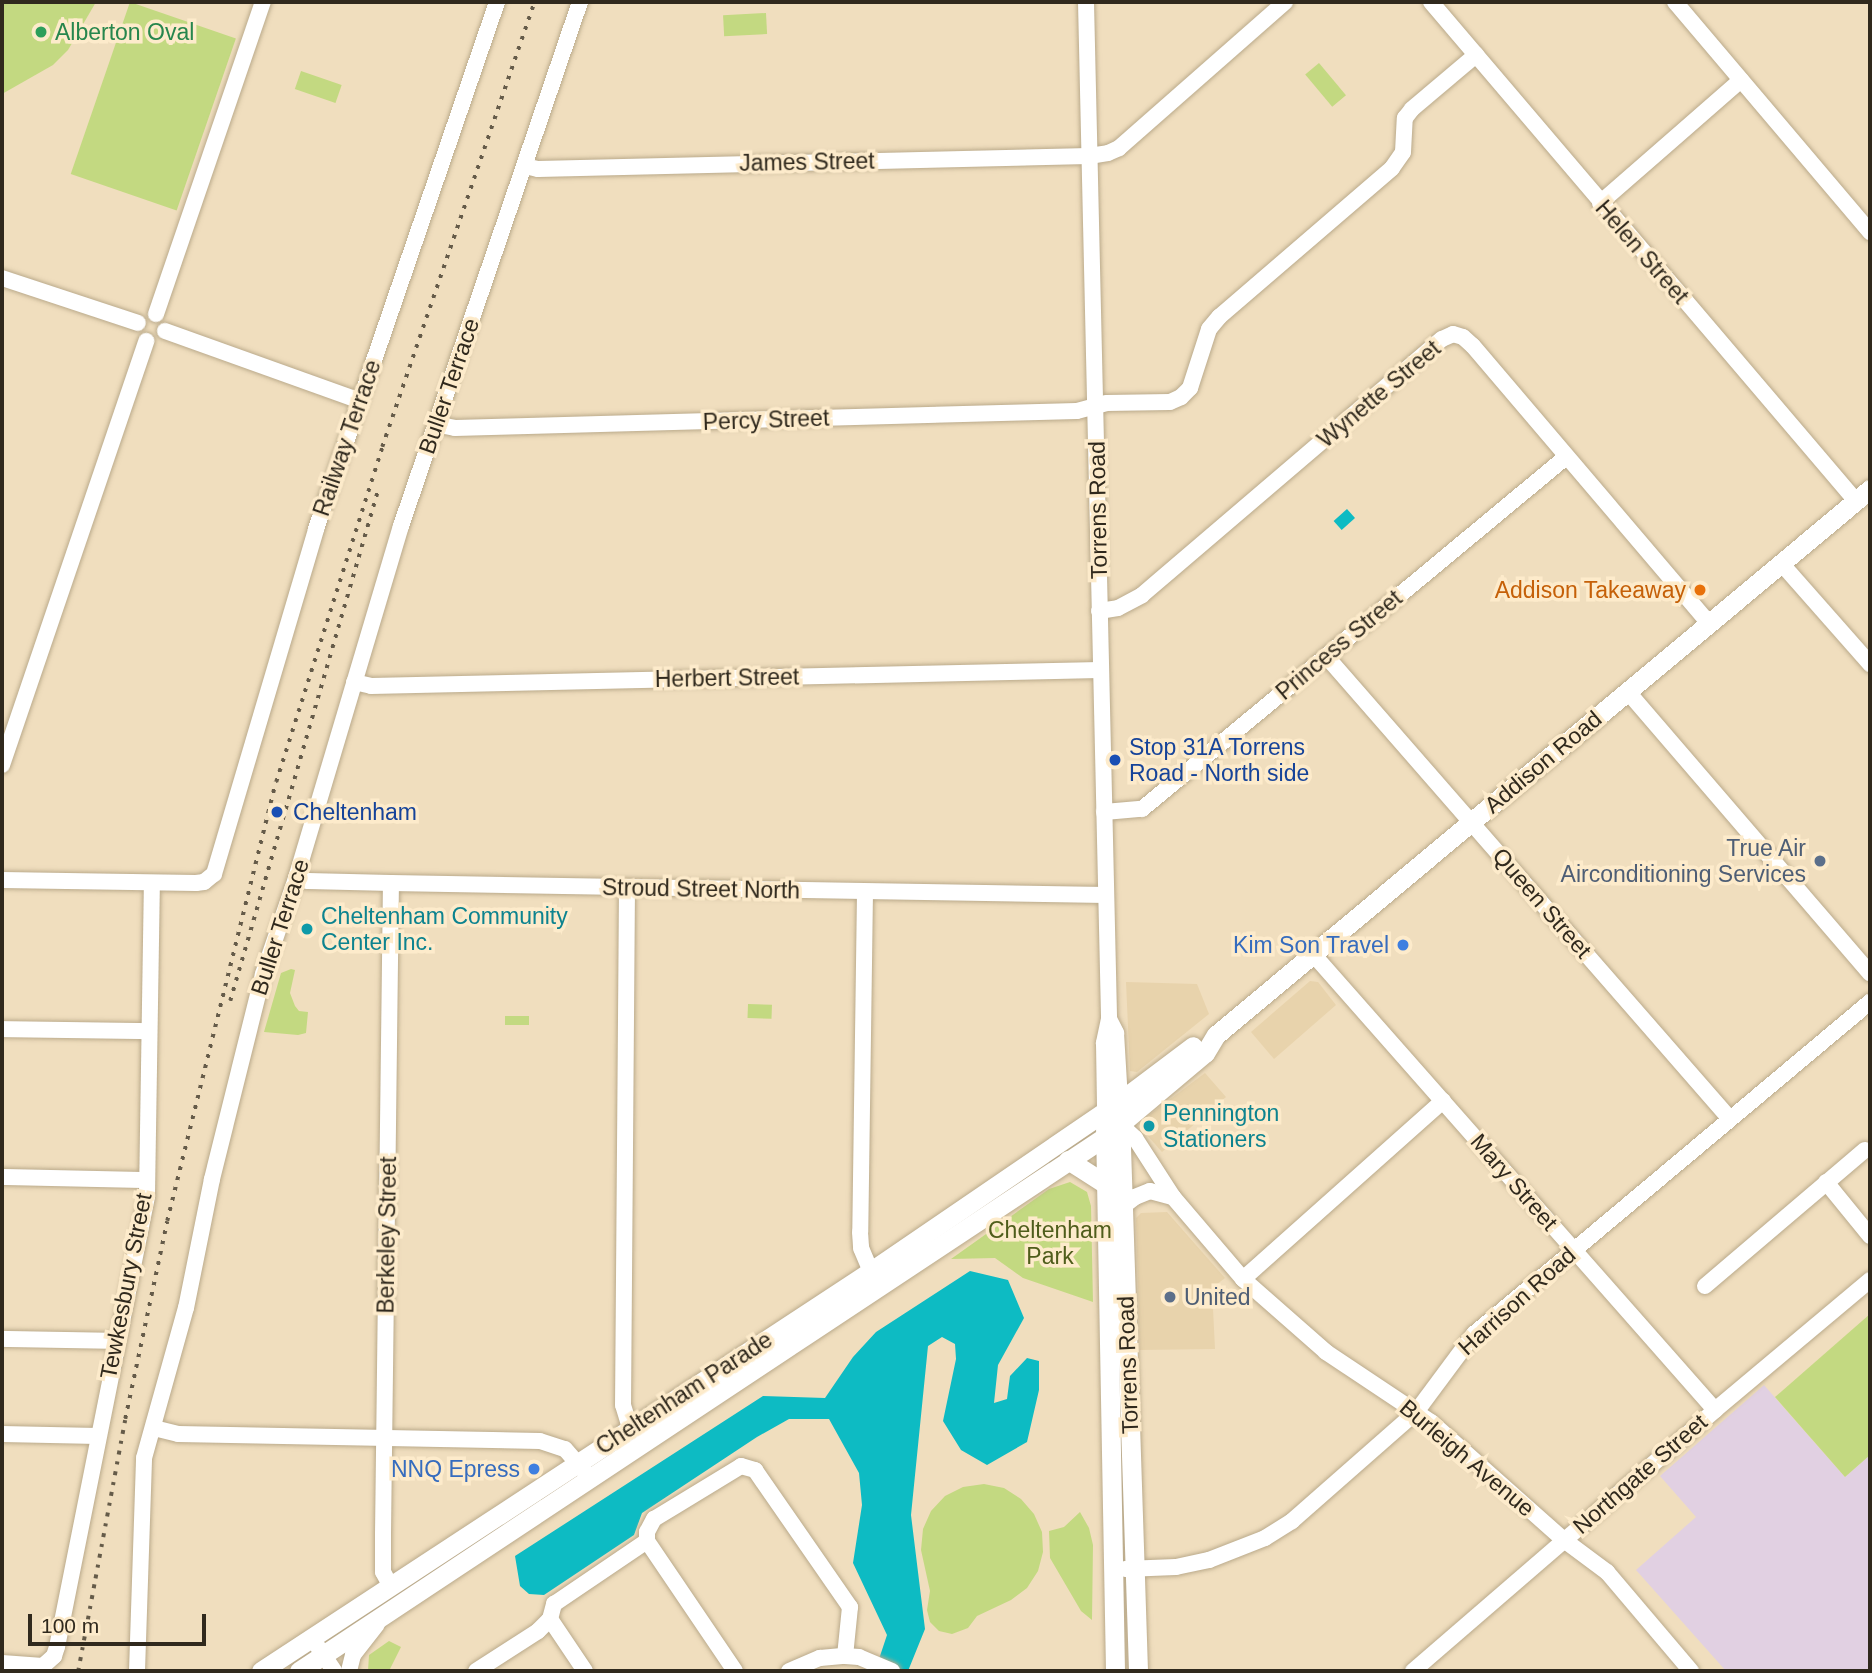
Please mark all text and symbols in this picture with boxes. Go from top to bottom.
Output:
place label: Alberton Oval [55,18,194,46]
marker: Alberton Oval [33,24,49,40]
street label: James Street [739,147,875,177]
street label: Helen Street [1590,195,1694,309]
street label: Buller Terrace [413,314,485,458]
street label: Wynette Street [1312,335,1446,453]
street label: Railway Terrace [307,356,387,520]
street label: Percy Street [702,404,830,436]
street label: Torrens Road [1083,441,1113,579]
place label: Addison Takeaway [1494,576,1686,604]
marker: Addison Takeaway [1692,582,1708,598]
street label: Princess Street [1270,584,1408,706]
street label: Herbert Street [655,663,799,693]
street label: Addison Road [1479,705,1607,819]
place label: Stop 31A Torrens Road - North side [1129,733,1309,787]
marker: Stop 31A Torrens Road - North side [1107,752,1123,768]
place label: Cheltenham [293,798,417,826]
marker: Cheltenham [267,802,287,822]
place label: True Air Airconditioning Services [1561,834,1806,888]
street label: Queen Street [1487,842,1597,964]
marker: True Air Airconditioning Services [1812,853,1828,869]
street label: Buller Terrace [245,855,315,999]
street label: Stroud Street North [602,873,800,905]
place label: Cheltenham Community Center Inc. [321,902,568,956]
marker: Cheltenham Community Center Inc. [299,921,315,937]
place label: Kim Son Travel [1233,931,1389,959]
marker: Kim Son Travel [1395,937,1411,953]
place label: Pennington Stationers [1163,1099,1279,1153]
marker: Pennington Stationers [1141,1118,1157,1134]
street label: Mary Street [1465,1128,1563,1236]
street label: Berkeley Street [372,1156,402,1314]
street label: Tewkesbury Street [94,1191,158,1381]
park label: Cheltenham Park [988,1216,1112,1270]
street label: Harrison Road [1453,1241,1581,1361]
place label: United [1184,1283,1250,1311]
marker: United [1162,1289,1178,1305]
street label: Torrens Road [1112,1296,1144,1434]
street label: Cheltenham Parade [591,1326,777,1460]
street label: Burleigh Avenue [1394,1393,1540,1523]
street label: Northgate Street [1567,1408,1713,1540]
place label: NNQ Epress [391,1455,520,1483]
marker: NNQ Epress [526,1461,542,1477]
scale bar [32,1600,210,1644]
text: 100 m [41,1614,99,1637]

